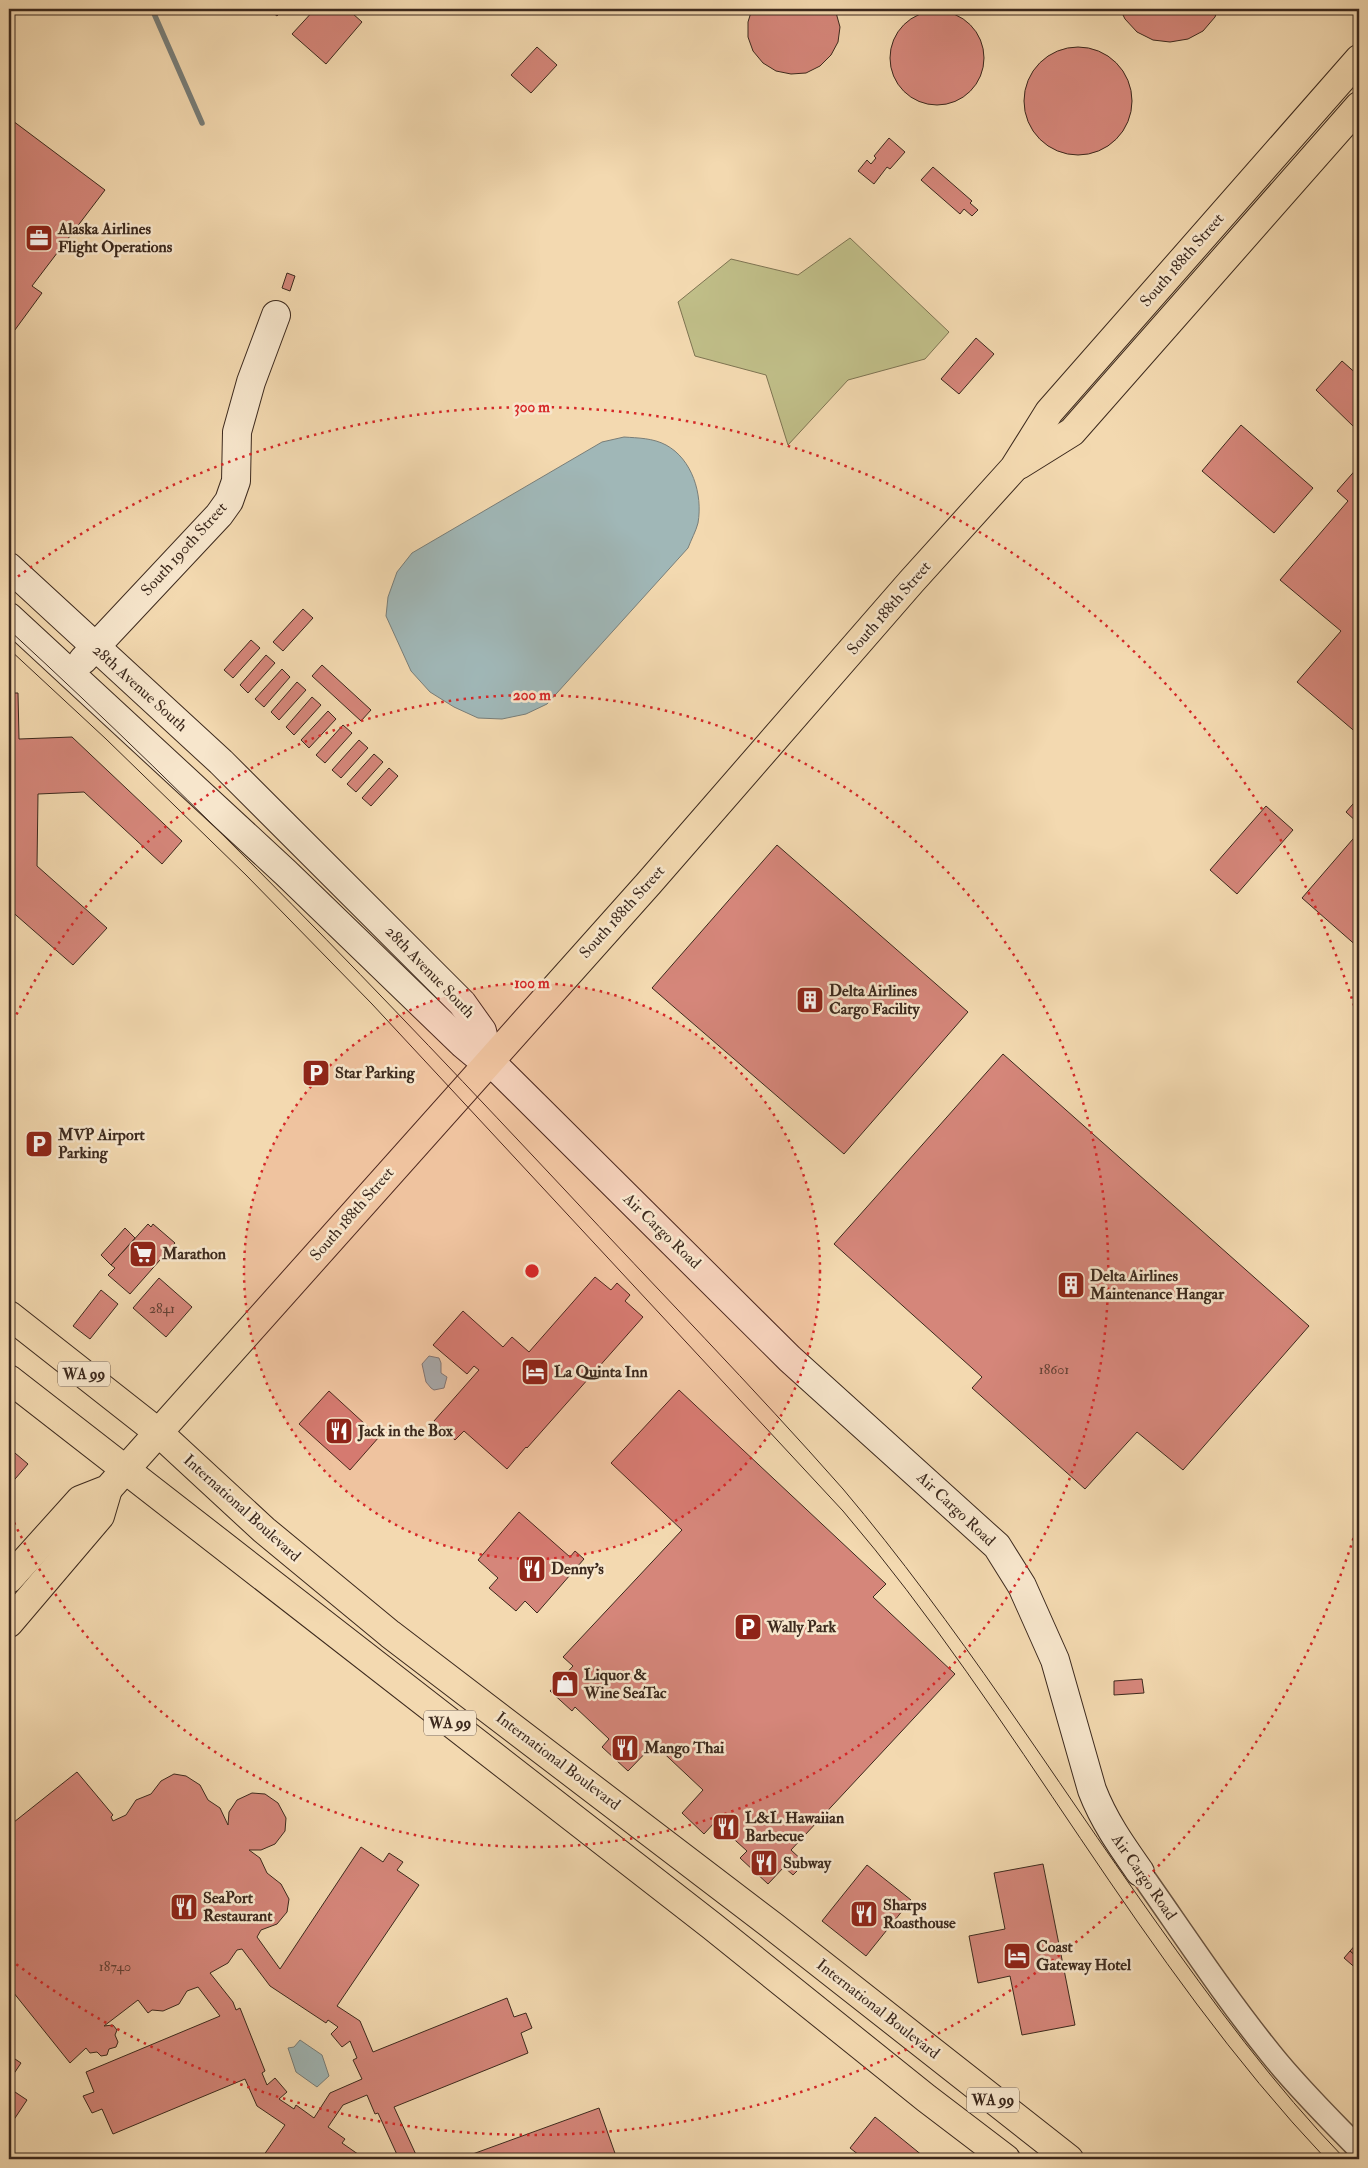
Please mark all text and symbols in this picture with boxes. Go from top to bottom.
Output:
street label: South 188th Street [1136,209,1228,311]
place label: Alaska Airlines Flight Operations [57,219,173,258]
office icon: Alaska Airlines Flight Operations [24,223,54,253]
text: 300 m [514,398,550,417]
street label: South 190th Street [137,498,231,600]
street label: South 188th Street [843,557,935,659]
street label: 28th Avenue South [88,640,192,736]
text: 200 m [513,686,551,705]
street label: South 188th Street [575,861,669,963]
street label: 28th Avenue South [381,922,480,1023]
text: 100 m [514,974,550,993]
place label: Delta Airlines Cargo Facility [829,981,920,1020]
building icon: Delta Airlines Cargo Facility [795,985,825,1015]
parking icon: Star Parking [301,1058,331,1088]
place label: Star Parking [335,1063,416,1084]
place label: MVP Airport Parking [57,1125,146,1164]
parking icon: MVP Airport Parking [24,1129,54,1159]
street label: South 188th Street [306,1163,398,1265]
street label: Air Cargo Road [618,1188,705,1273]
supermarket icon: Marathon [128,1239,158,1269]
place label: Marathon [161,1244,227,1264]
centre of rings [523,1262,541,1280]
place label: Delta Airlines Maintenance Hangar [1089,1266,1225,1305]
building icon: Delta Airlines Maintenance Hangar [1056,1270,1086,1300]
house number: 2841 [149,1300,175,1317]
hotel icon: La Quinta Inn [520,1357,550,1387]
house number: 18601 [1039,1361,1069,1378]
road number: WA 99 [58,1362,110,1386]
place label: La Quinta Inn [554,1362,649,1382]
restaurant icon: Jack in the Box [324,1416,354,1446]
place label: Jack in the Box [357,1421,454,1442]
street label: International Boulevard [179,1450,305,1566]
street label: Air Cargo Road [912,1467,1000,1551]
restaurant icon: Denny's [517,1554,547,1584]
place label: Denny's [551,1559,604,1580]
parking icon: Wally Park [733,1612,763,1642]
place label: Wally Park [766,1617,836,1638]
place label: Liquor & Wine SeaTac [583,1665,667,1703]
shop icon: Liquor & Wine SeaTac [550,1669,580,1699]
street label: International Boulevard [492,1708,624,1814]
road number: WA 99 [424,1710,476,1736]
restaurant icon: Mango Thai [610,1733,640,1763]
place label: Mango Thai [643,1738,725,1759]
place label: L&L Hawaiian Barbecue [745,1808,845,1846]
restaurant icon: L&L Hawaiian Barbecue [711,1812,741,1842]
street label: Air Cargo Road [1106,1829,1181,1924]
restaurant icon: Subway [749,1848,779,1878]
place label: Subway [783,1853,832,1874]
place label: SeaPort Restaurant [203,1888,273,1926]
restaurant icon: SeaPort Restaurant [169,1892,199,1922]
place label: Sharps Roasthouse [883,1895,956,1933]
restaurant icon: Sharps Roasthouse [849,1899,879,1929]
place label: Coast Gateway Hotel [1036,1937,1132,1976]
hotel icon: Coast Gateway Hotel [1002,1941,1032,1971]
street label: International Boulevard [812,1955,944,2063]
house number: 18740 [99,1958,131,1975]
road number: WA 99 [967,2088,1019,2112]

